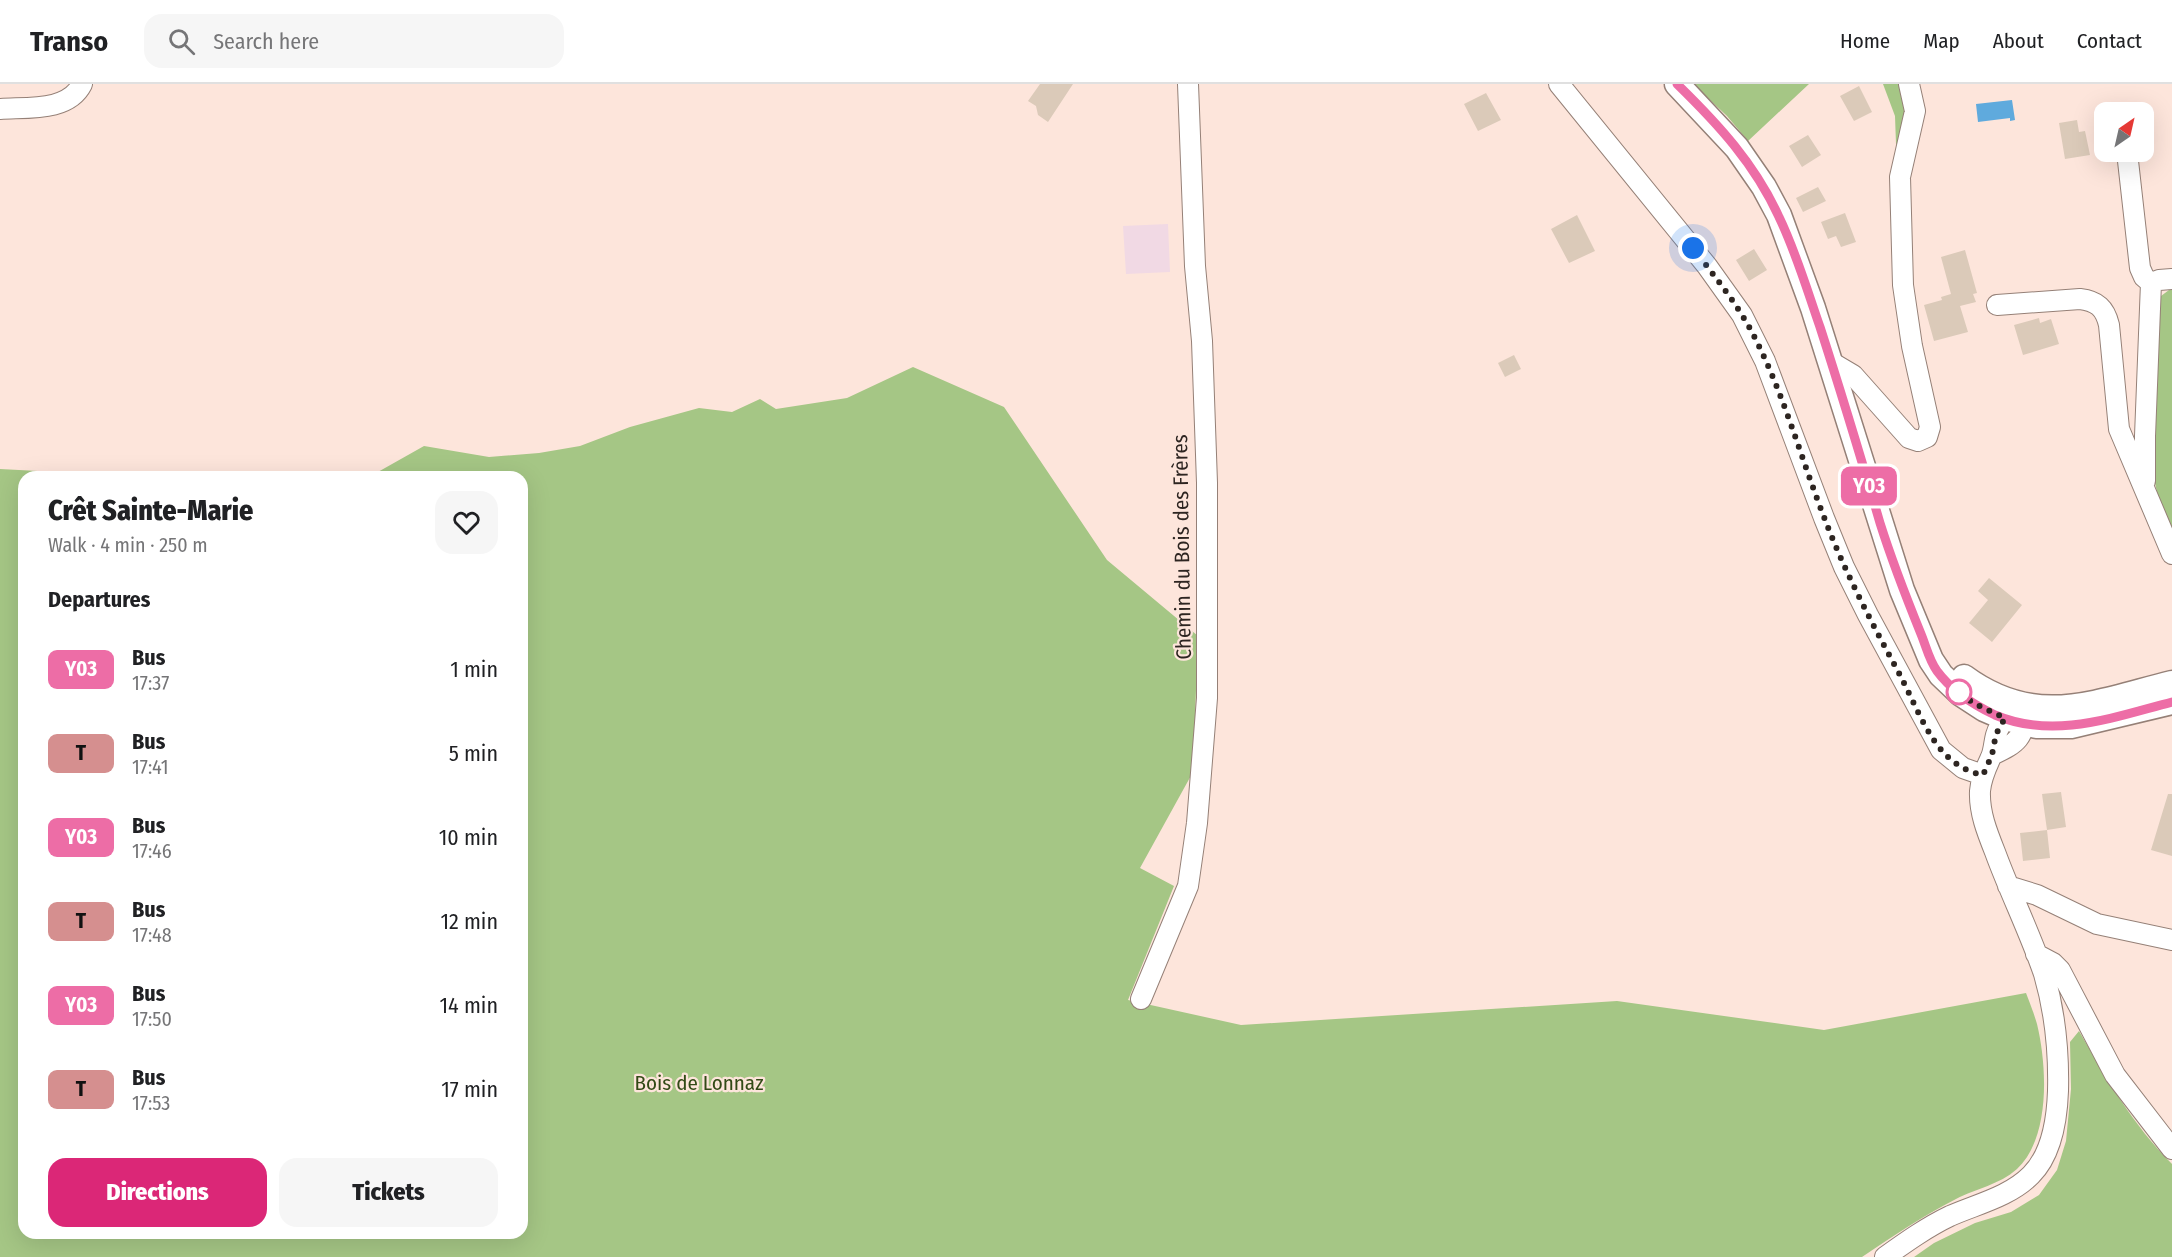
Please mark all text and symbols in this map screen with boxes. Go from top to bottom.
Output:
search box [144,14,564,68]
text: Transo [30,25,108,58]
icon: search [165,25,198,58]
text: Search here [213,28,319,55]
text: Home [1840,28,1890,54]
text: Map [1923,28,1960,54]
text: About [1993,28,2044,54]
text: Contact [2077,28,2142,54]
north arrow [2094,102,2154,162]
map controls [2094,102,2154,162]
your location [1678,233,1708,263]
street label: Chemin du Bois des Frères [1167,434,1197,660]
line badge: Y03 [1834,466,1904,506]
text: Y03 [1853,473,1885,499]
button: heart [435,491,498,554]
text: Crêt Sainte-Marie [48,494,253,527]
text: Walk · 4 min · 250 m [48,533,208,557]
text: Departures [48,586,150,613]
text: Bus [132,644,165,671]
text: Y03 [65,656,97,682]
text: 1 min [450,656,498,683]
text: 17:37 [132,671,169,695]
unlabelled marker [1946,679,1972,705]
text: Bus [132,728,165,755]
text: T [76,740,86,766]
text: 5 min [449,740,498,767]
text: 17:41 [132,755,168,779]
text: Bus [132,812,165,839]
text: Y03 [65,824,97,850]
text: 10 min [439,824,498,851]
text: 17:46 [132,839,172,863]
text: Bus [132,896,165,923]
text: T [76,908,86,934]
text: 12 min [440,908,498,935]
text: 17:48 [132,923,172,947]
text: Bus [132,980,165,1007]
text: Y03 [65,992,97,1018]
text: 14 min [440,992,498,1019]
text: 17:50 [132,1007,172,1031]
text: Bus [132,1064,165,1091]
park label: Bois de Lonnaz [635,1070,763,1096]
text: T [76,1076,86,1102]
text: 17 min [441,1076,498,1103]
text: 17:53 [132,1091,170,1115]
button: Directions [48,1158,267,1227]
button: Tickets [279,1158,498,1227]

